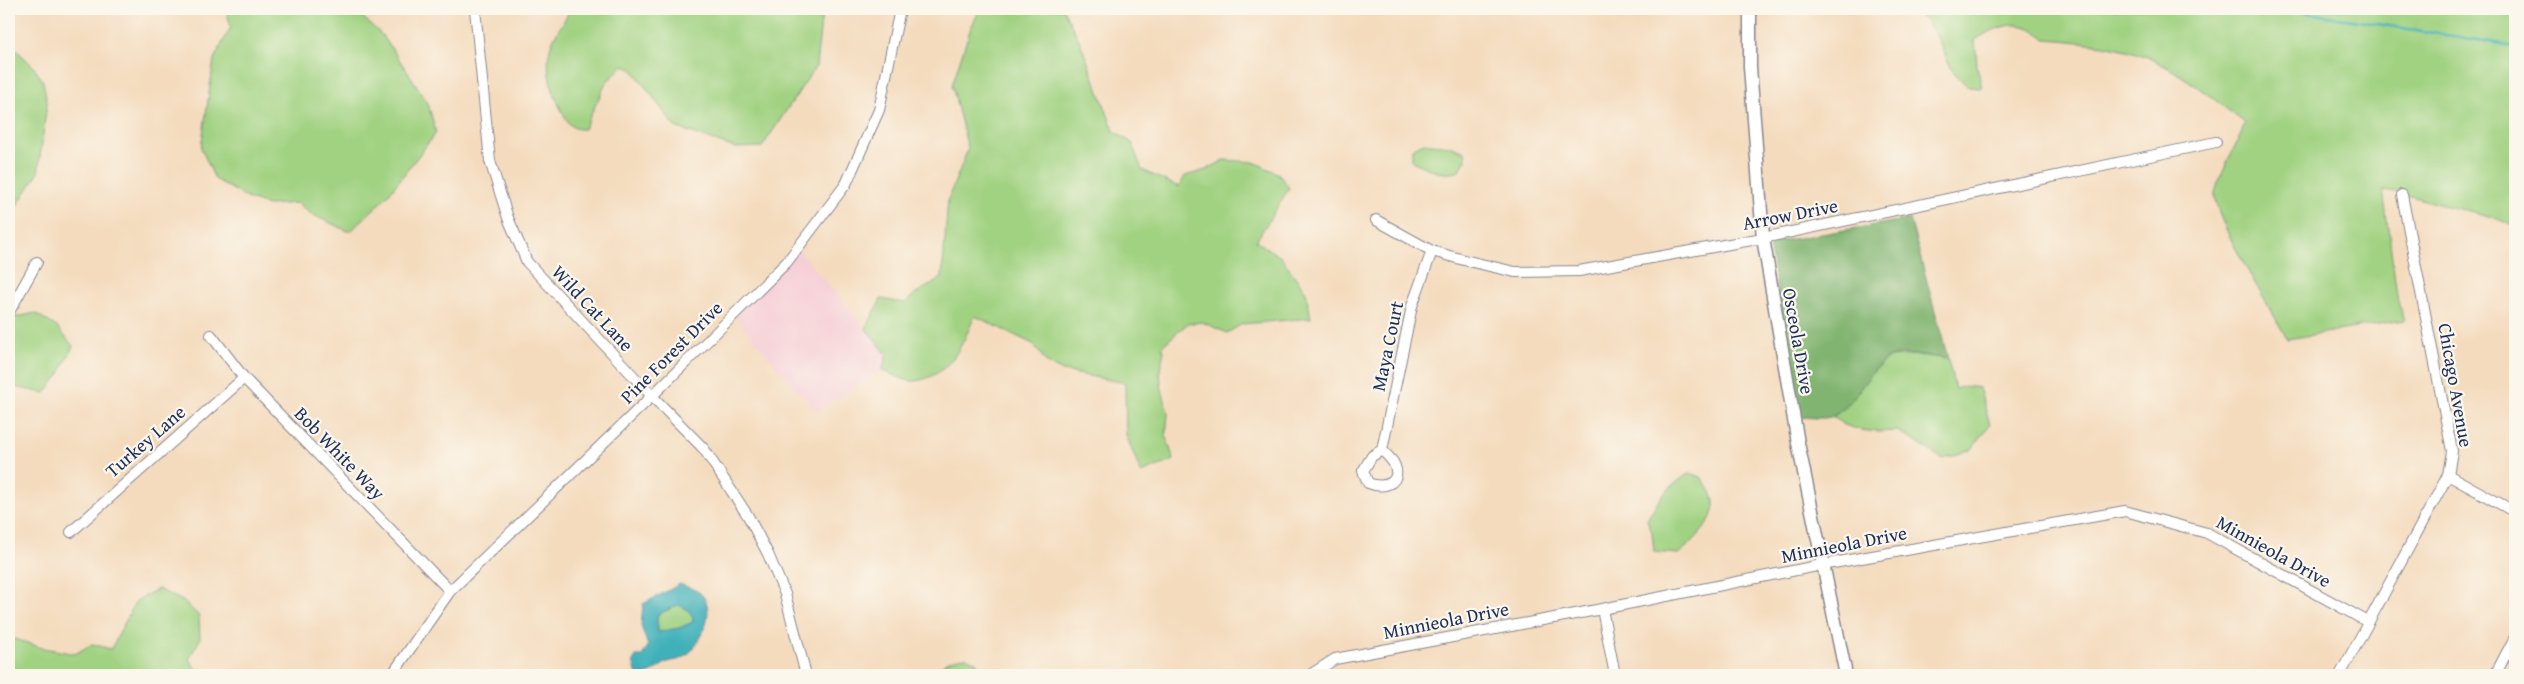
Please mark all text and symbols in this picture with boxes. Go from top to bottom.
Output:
street label: Arrow Drive [1740,191,1840,237]
street label: Wild Cat Lane [546,259,641,358]
street label: Osceola Drive [1776,286,1822,396]
street label: Pine Forest Drive [613,294,729,410]
street label: Maya Court [1364,298,1410,394]
street label: Chicago Avenue [2431,321,2481,449]
street label: Turkey Lane [99,398,191,484]
street label: Bob White Way [288,400,392,506]
street label: Minnieola Drive [2212,508,2337,594]
street label: Minnieola Drive [1779,518,1909,570]
street label: Minnieola Drive [1381,594,1511,646]

